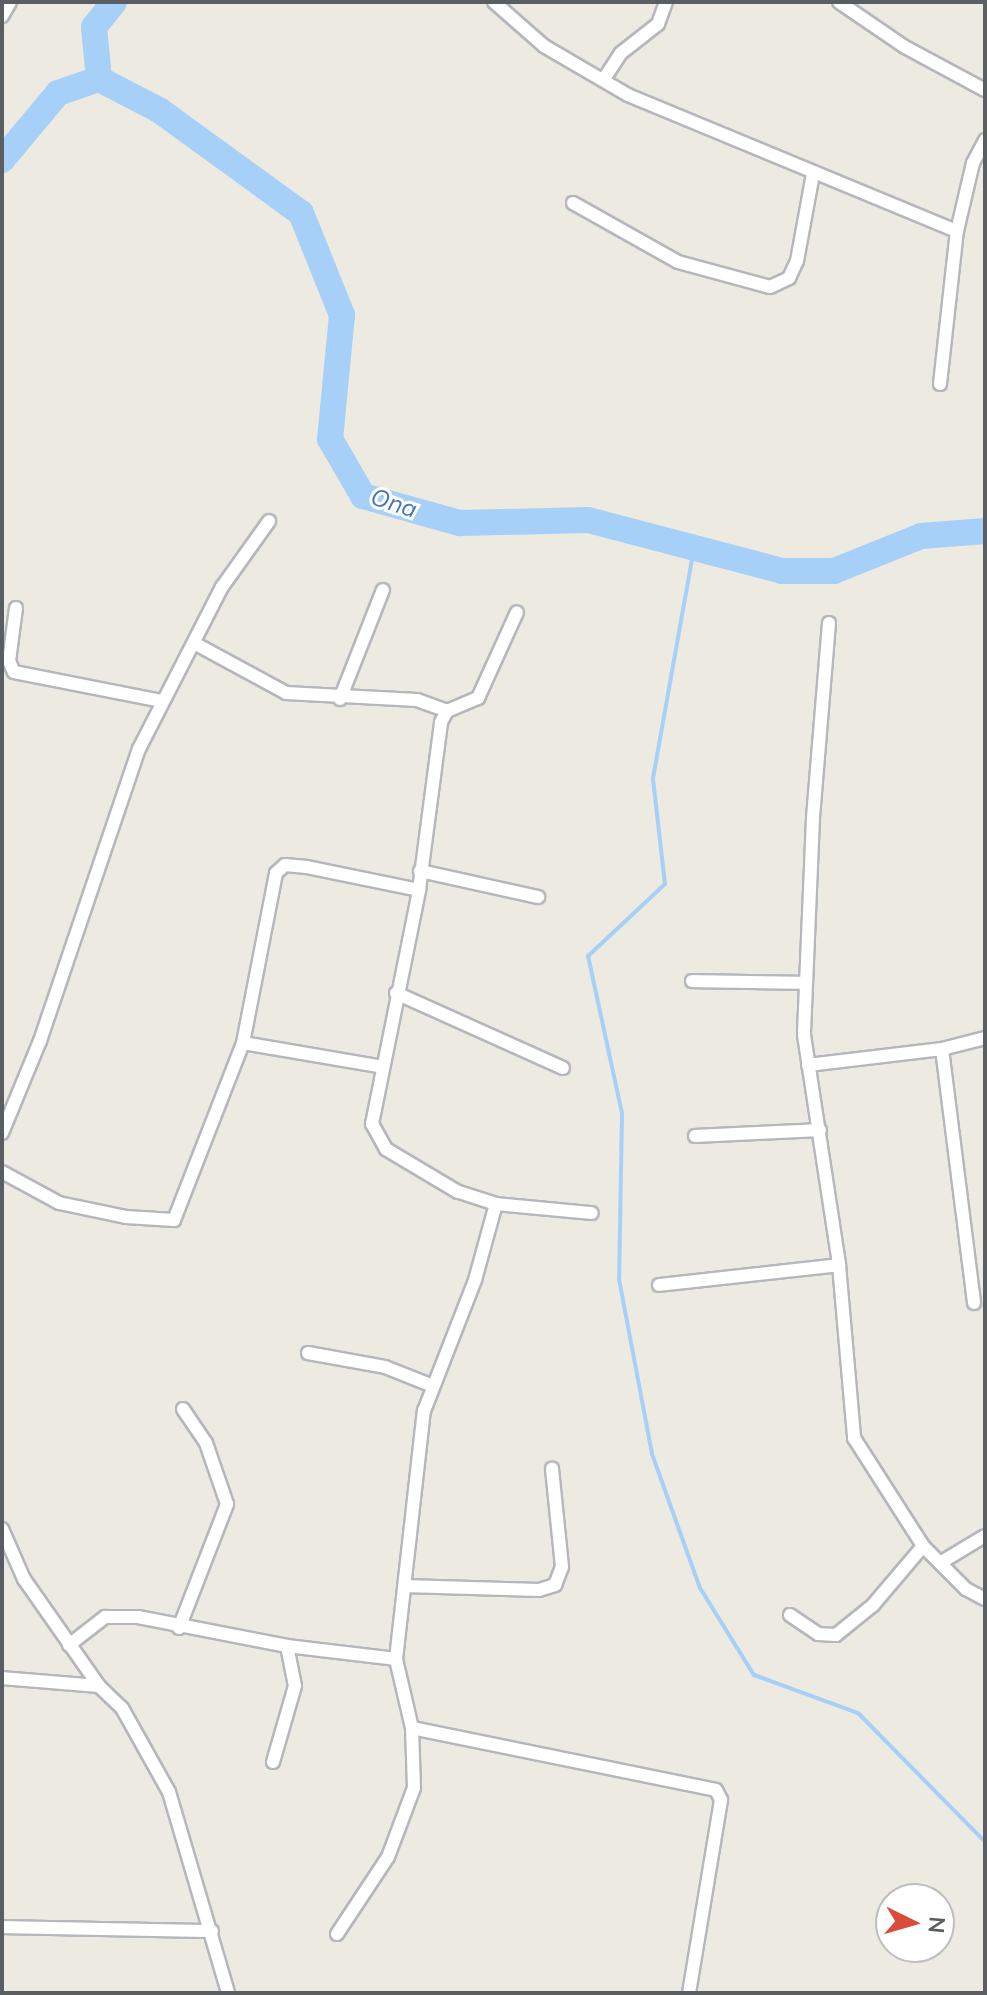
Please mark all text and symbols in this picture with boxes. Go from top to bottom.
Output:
water label: Ona [367,482,421,524]
north arrow [875,1883,955,1963]
text: N [922,1915,952,1934]

